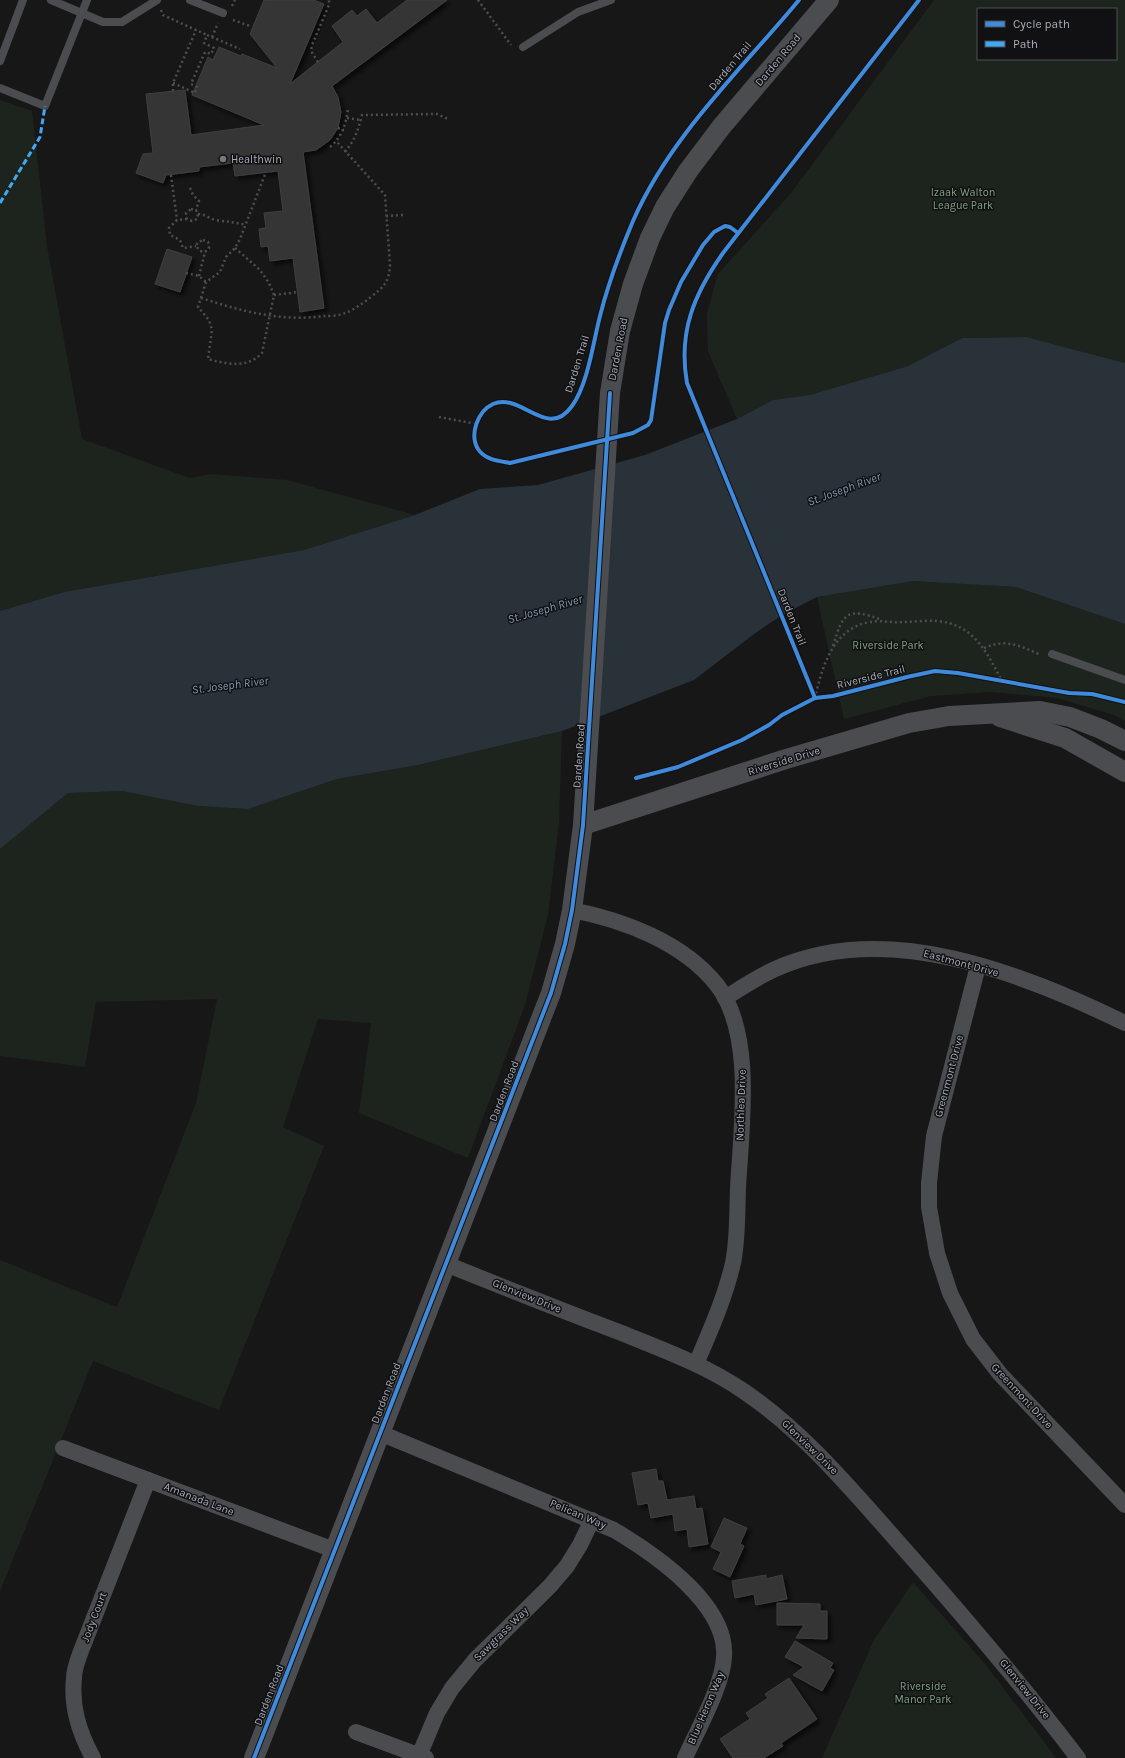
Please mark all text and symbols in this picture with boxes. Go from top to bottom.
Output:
legend [977,8,1117,60]
text: Cycle path [1013,17,1070,31]
street label: Darden Road [752,31,804,89]
text: Path [1013,37,1038,51]
street label: Darden Trail [706,39,754,93]
place label: Healthwin [231,153,282,166]
marker: Healthwin [218,154,228,164]
park label: Izaak Walton League Park [931,186,995,212]
street label: Darden Road [606,316,630,382]
street label: Darden Trail [562,334,592,394]
water label: St. Joseph River [805,469,883,509]
street label: Darden Trail [775,587,809,647]
water label: St. Joseph River [506,591,585,626]
park label: Riverside Park [852,639,924,652]
street label: Riverside Trail [835,662,907,692]
water label: St. Joseph River [191,673,270,697]
street label: Darden Road [570,724,588,788]
street label: Riverside Drive [746,744,822,778]
street label: Eastmont Drive [922,947,1000,979]
street label: Greenmont Drive [932,1033,966,1118]
street label: Darden Road [486,1059,522,1123]
street label: Northlea Drive [733,1069,749,1141]
street label: Glenview Drive [491,1276,564,1316]
street label: Darden Road [368,1361,404,1425]
street label: Greenmont Drive [988,1361,1056,1432]
street label: Glenview Drive [779,1417,841,1477]
street label: Amanada Lane [162,1480,236,1518]
street label: Pelican Way [548,1496,608,1532]
street label: Jody Court [79,1590,109,1644]
street label: Sawgrass Way [471,1604,531,1664]
street label: Glenview Drive [997,1656,1053,1722]
street label: Darden Road [251,1663,287,1727]
street label: Blue Heron Way [685,1670,727,1746]
park label: Riverside Manor Park [895,1680,951,1706]

